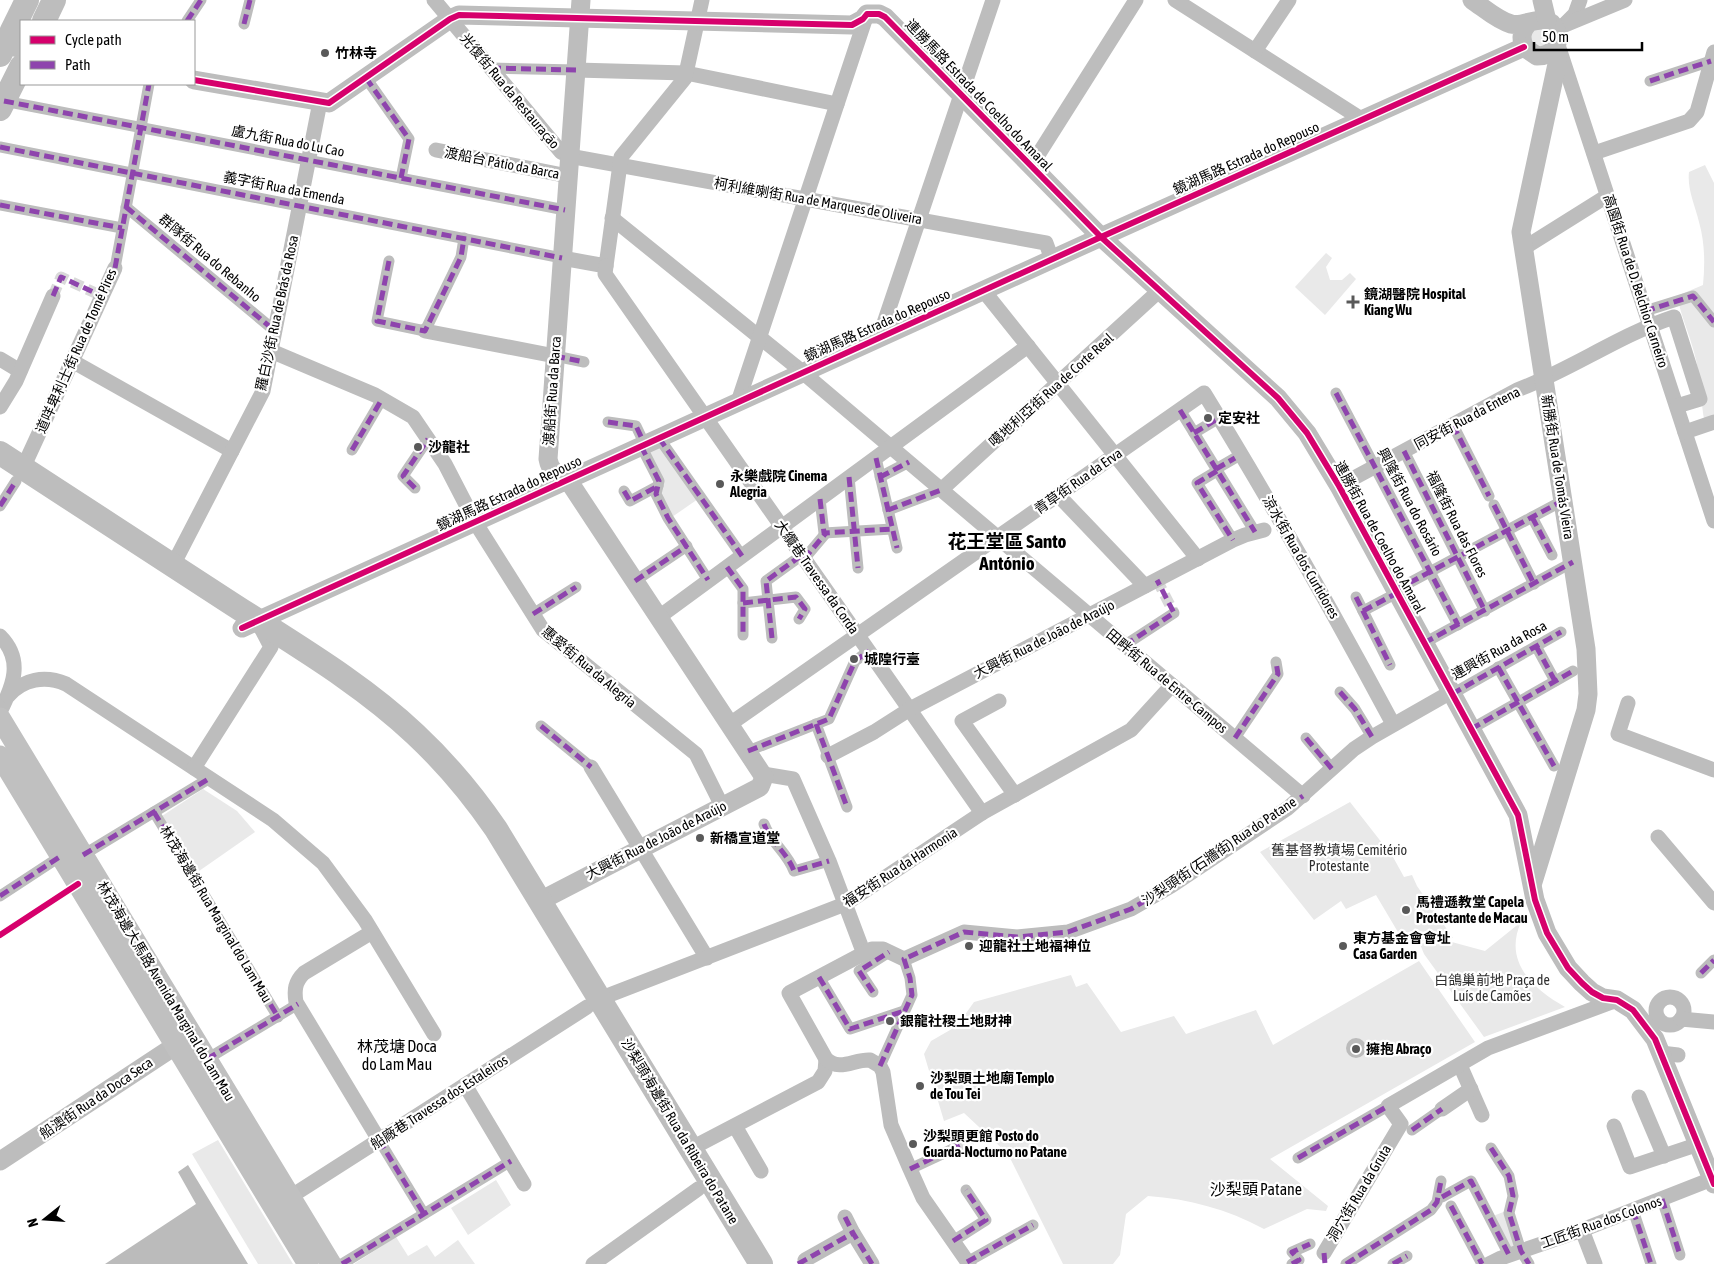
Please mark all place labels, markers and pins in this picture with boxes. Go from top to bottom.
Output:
place label: 竹林寺 [335,45,377,61]
marker: 竹林寺 [319,47,331,59]
place label: 鏡湖醫院 Hospital Kiang Wu [1364,286,1466,318]
marker: 鏡湖醫院 Hospital Kiang Wu [1346,295,1360,309]
place label: 定安社 [1218,410,1260,426]
marker: 定安社 [1202,412,1214,424]
place label: 沙龍社 [428,439,470,455]
marker: 沙龍社 [412,441,424,453]
place label: 永樂戲院 Cinema Alegria [729,468,828,500]
marker: 永樂戲院 Cinema Alegria [714,478,726,490]
place label: 城隍行臺 [864,651,920,667]
marker: 城隍行臺 [848,653,860,665]
place label: 新橋宣道堂 [710,830,780,846]
marker: 新橋宣道堂 [694,832,706,844]
place label: 馬禮遜教堂 Capela Protestante de Macau [1416,894,1528,926]
marker: 馬禮遜教堂 Capela Protestante de Macau [1400,904,1412,916]
place label: 東方基金會會址 Casa Garden [1353,930,1451,962]
place label: 迎龍社土地福神位 [979,938,1091,954]
marker: 迎龍社土地福神位 [963,940,975,952]
marker: 東方基金會會址 Casa Garden [1337,940,1349,952]
place label: 銀龍社稷土地財神 [900,1013,1012,1029]
marker: 銀龍社稷土地財神 [884,1015,896,1027]
place label: 擁抱 Abraço [1366,1041,1432,1057]
marker: 擁抱 Abraço [1350,1043,1362,1055]
place label: 沙梨頭土地廟 Templo de Tou Tei [930,1070,1055,1102]
marker: 沙梨頭土地廟 Templo de Tou Tei [914,1080,926,1092]
place label: 沙梨頭更館 Posto do Guarda-Nocturno no Patane [923,1128,1067,1160]
marker: 沙梨頭更館 Posto do Guarda-Nocturno no Patane [907,1138,919,1150]

